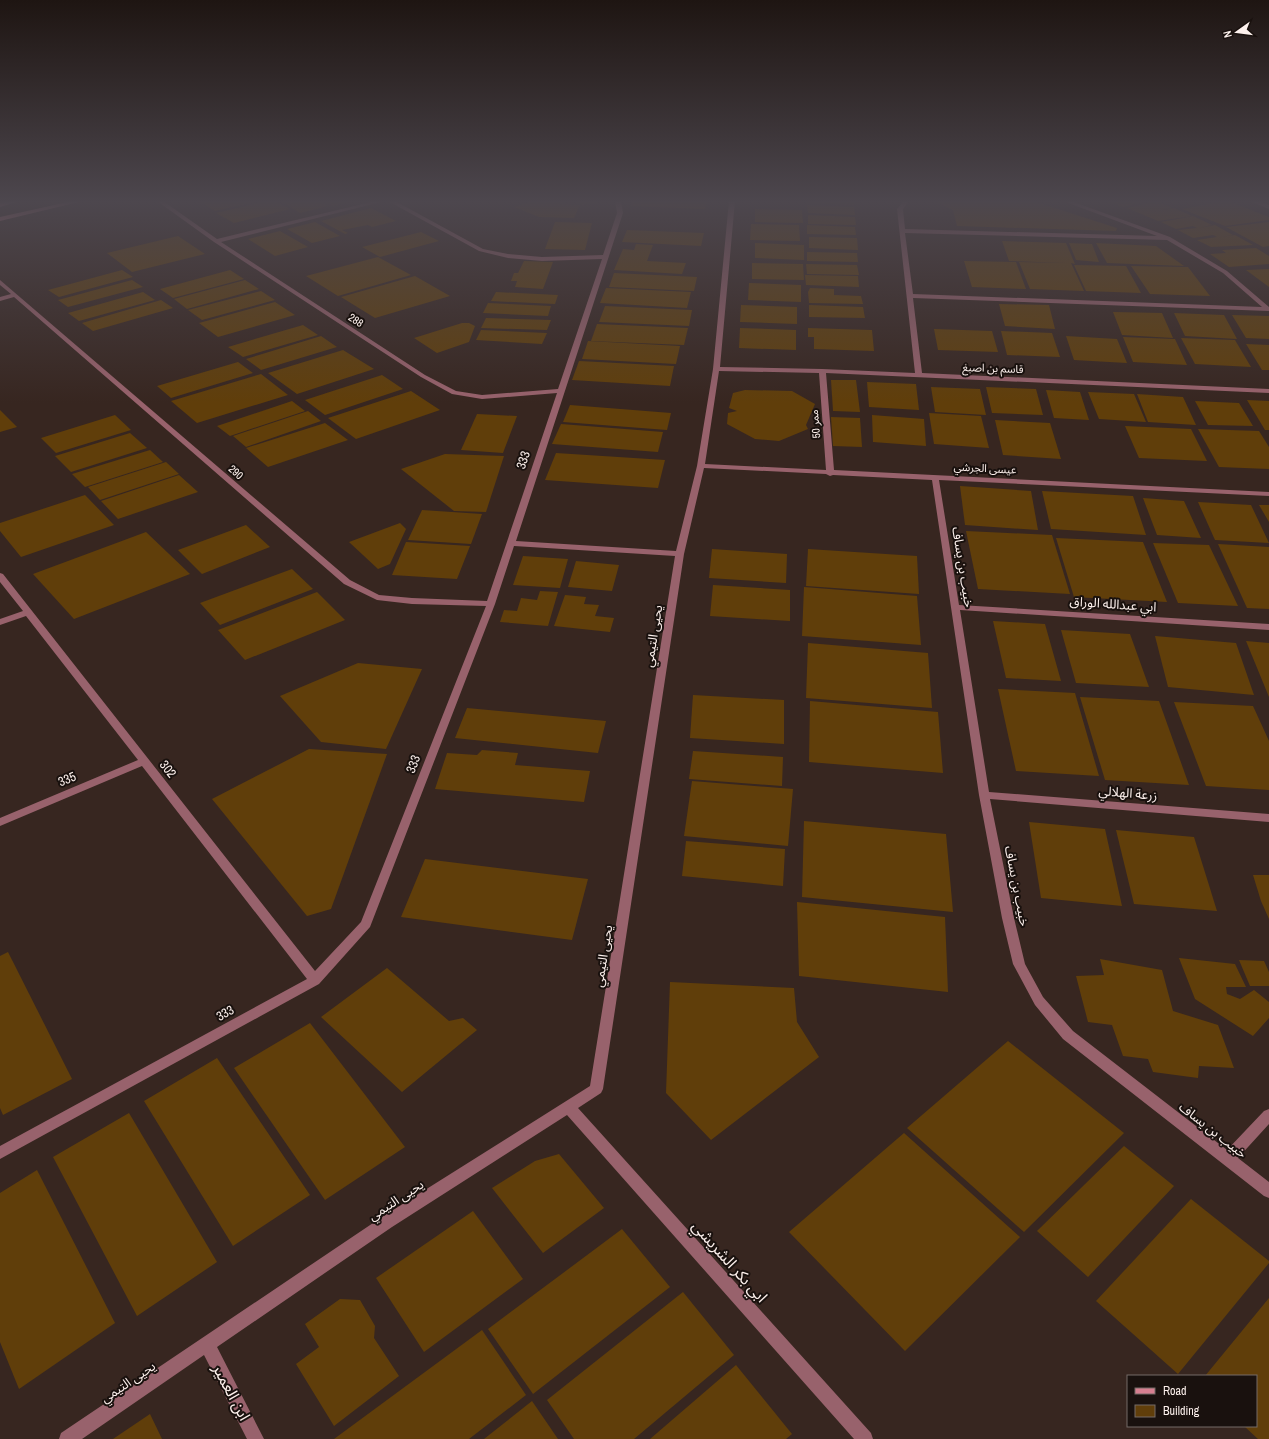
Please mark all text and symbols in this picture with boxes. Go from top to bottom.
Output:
north arrow [1217,12,1257,52]
text: N [1220,30,1235,39]
street label: 288 [346,310,366,330]
street label: قاسم بن اصبغ [962,360,1024,378]
street label: ممر 50 [807,409,823,439]
street label: 333 [512,449,534,471]
street label: عيسى الجرشي [953,459,1017,479]
street label: 290 [226,462,246,482]
street label: خبيب بن يساف [948,525,978,609]
street label: ابي عبدالله الوراق [1069,592,1157,618]
street label: يحيى التيمي [640,604,668,669]
street label: 333 [402,753,424,775]
street label: 302 [156,757,180,781]
street label: 335 [55,768,79,790]
street label: زرعة الهلالي [1098,782,1158,806]
street label: خبيب بن يساف [1001,844,1033,928]
street label: يحيى التيمي [590,924,618,989]
street label: 333 [213,1001,237,1025]
street label: خبيب بن يساف [1176,1098,1251,1162]
street label: يحيى التيمي [365,1176,428,1226]
street label: ابي بكر الشريشي [686,1215,773,1308]
street label: يحيى التيمي [97,1357,160,1408]
street label: ابن العمير [207,1359,256,1424]
legend [1127,1375,1257,1427]
text: Road [1163,1383,1187,1399]
text: Building [1163,1403,1200,1419]

